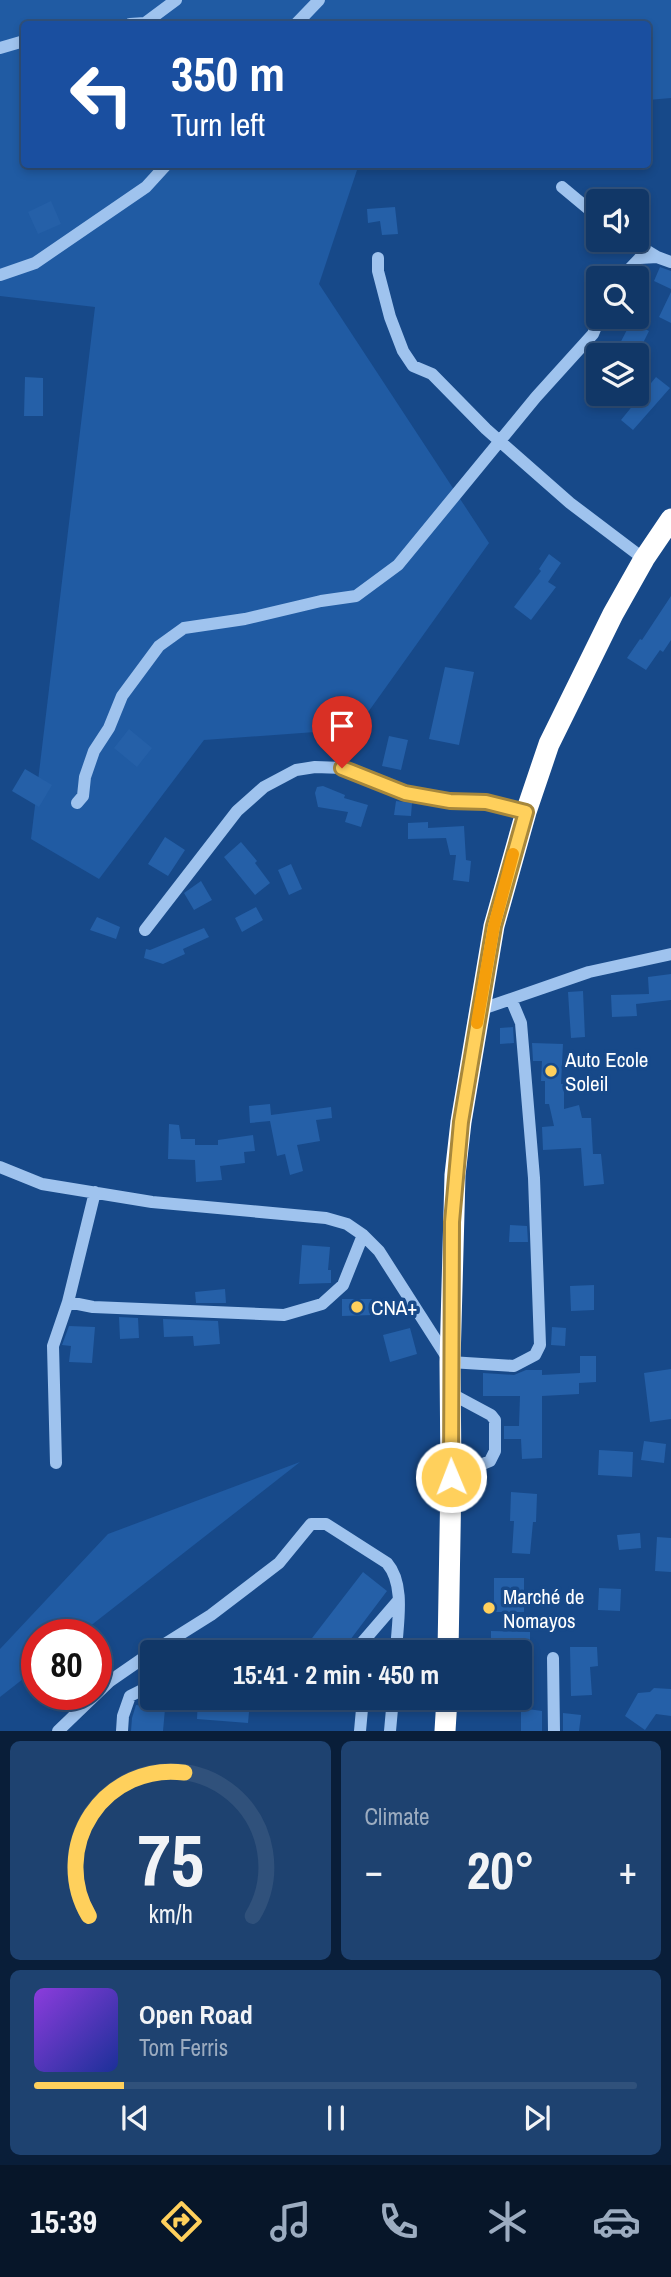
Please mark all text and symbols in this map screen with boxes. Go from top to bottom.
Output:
text: 350 m [171,40,285,106]
icon: left [56,49,147,140]
text: Turn left [171,103,265,146]
map controls [586,189,649,406]
button: sound [586,189,649,252]
button: search [586,266,649,329]
button: layers [586,343,649,406]
pin [312,696,372,768]
icon: arrive [323,707,361,745]
place label: Auto Ecole Soleil [564,1045,648,1098]
marker: Auto Ecole Soleil [543,1063,559,1079]
place label: CNA+ [371,1293,417,1322]
marker: CNA+ [349,1299,365,1315]
position arrow [414,1440,488,1514]
place label: Marché de Nomayos [503,1582,584,1635]
marker: Marché de Nomayos [481,1600,497,1616]
speed limit sign: 80 [21,1619,112,1710]
text: 15:41 · 2 min · 450 m [233,1657,439,1692]
text: Climate [365,1801,429,1832]
text: 75 [137,1812,203,1910]
text: 20° [467,1835,535,1905]
text: − [365,1845,383,1896]
text: + [619,1845,637,1896]
text: km/h [148,1897,192,1931]
text: Open Road [139,1997,253,2032]
text: Tom Ferris [139,2032,228,2063]
icon: previous [116,2099,154,2137]
icon: pause [317,2099,355,2137]
icon: next [518,2099,556,2137]
icon: directions [157,2197,206,2246]
icon: music [266,2197,315,2246]
icon: phone [374,2197,423,2246]
icon: climate [483,2197,532,2246]
icon: car [592,2197,641,2246]
text: 15:39 [30,2200,97,2243]

